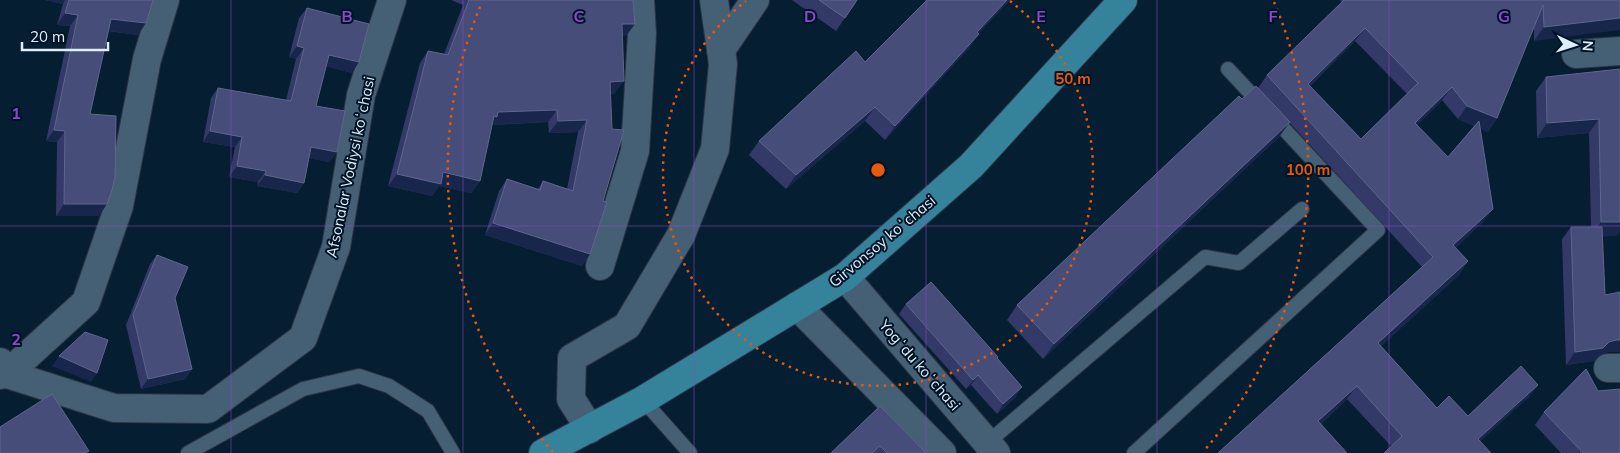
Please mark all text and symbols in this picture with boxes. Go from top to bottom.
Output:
text: B [341,6,353,26]
text: C [574,6,585,26]
text: D [804,6,816,26]
text: E [1036,6,1046,26]
text: F [1268,6,1278,26]
text: G [1498,6,1510,26]
scale bar [22,20,109,52]
north arrow [1550,20,1600,70]
text: 20 m [30,27,65,46]
text: N [1579,40,1597,52]
text: 50 m [1055,69,1091,88]
street label: Afsonalar Vodiysi koʻchasi [321,75,379,259]
text: 1 [11,103,21,123]
text: 100 m [1286,160,1330,179]
centre of rings [869,161,887,179]
street label: Girvonsoy koʻchasi [825,191,939,291]
street label: Yogʻdu koʻchasi [875,315,965,414]
text: 2 [11,329,21,349]

